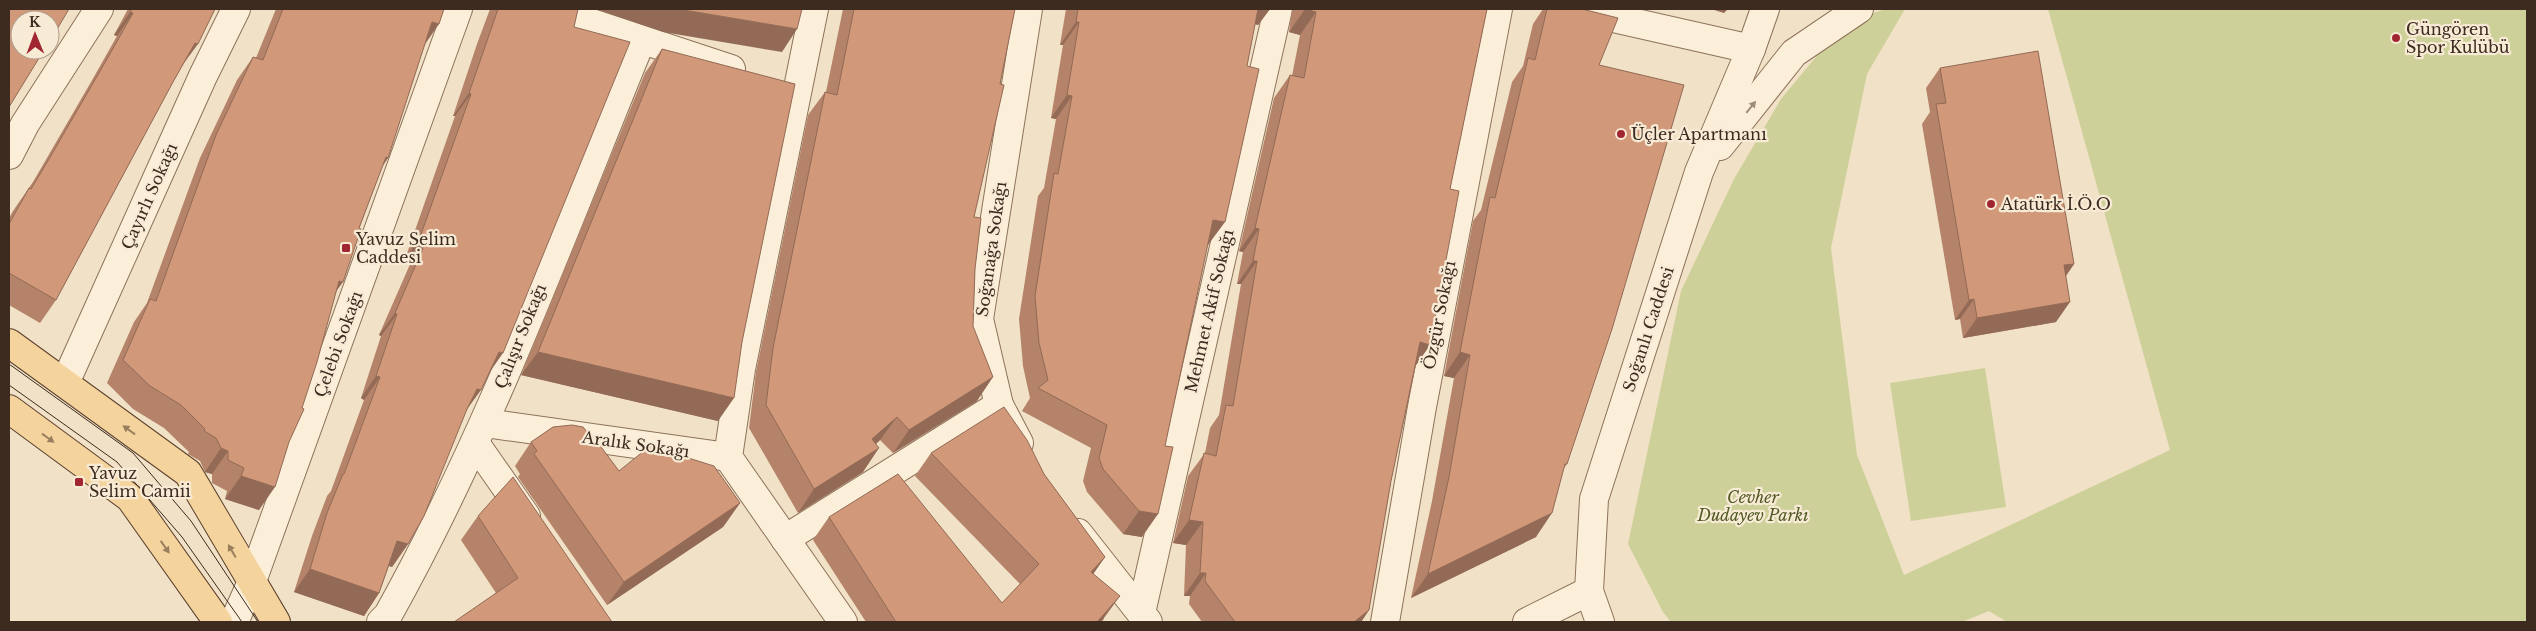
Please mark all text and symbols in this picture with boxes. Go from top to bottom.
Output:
north arrow [10,10,60,60]
text: K [29,13,41,31]
place label: Güngören Spor Kulübü [2406,19,2510,57]
marker: Güngören Spor Kulübü [2390,32,2402,44]
one-way arrow [1746,100,1756,113]
place label: Üçler Apartmanı [1631,124,1767,144]
marker: Üçler Apartmanı [1615,128,1627,140]
street label: Çayırlı Sokağı [117,139,182,252]
street label: Soğanağa Sokağı [972,179,1010,318]
place label: Atatürk İ.Ö.O [2000,194,2111,214]
marker: Atatürk İ.Ö.O [1985,198,1997,210]
street label: Mehmet Akif Sokağı [1180,227,1238,395]
place label: Yavuz Selim Caddesi [355,229,456,267]
marker: Yavuz Selim Caddesi [340,242,352,254]
street label: Özgür Sokağı [1419,258,1459,371]
street label: Soğanlı Caddesi [1618,263,1678,394]
street label: Çalışır Sokağı [490,280,550,391]
street label: Çelebi Sokağı [310,288,367,400]
one-way arrow [122,425,136,435]
street label: Aralık Sokağı [580,426,692,462]
one-way arrow [41,432,54,443]
place label: Yavuz Selim Camii [88,463,191,501]
marker: Yavuz Selim Camii [73,476,85,488]
park label: Cevher Dudayev Parkı [1697,487,1809,525]
one-way arrow [160,540,170,554]
one-way arrow [228,544,237,557]

